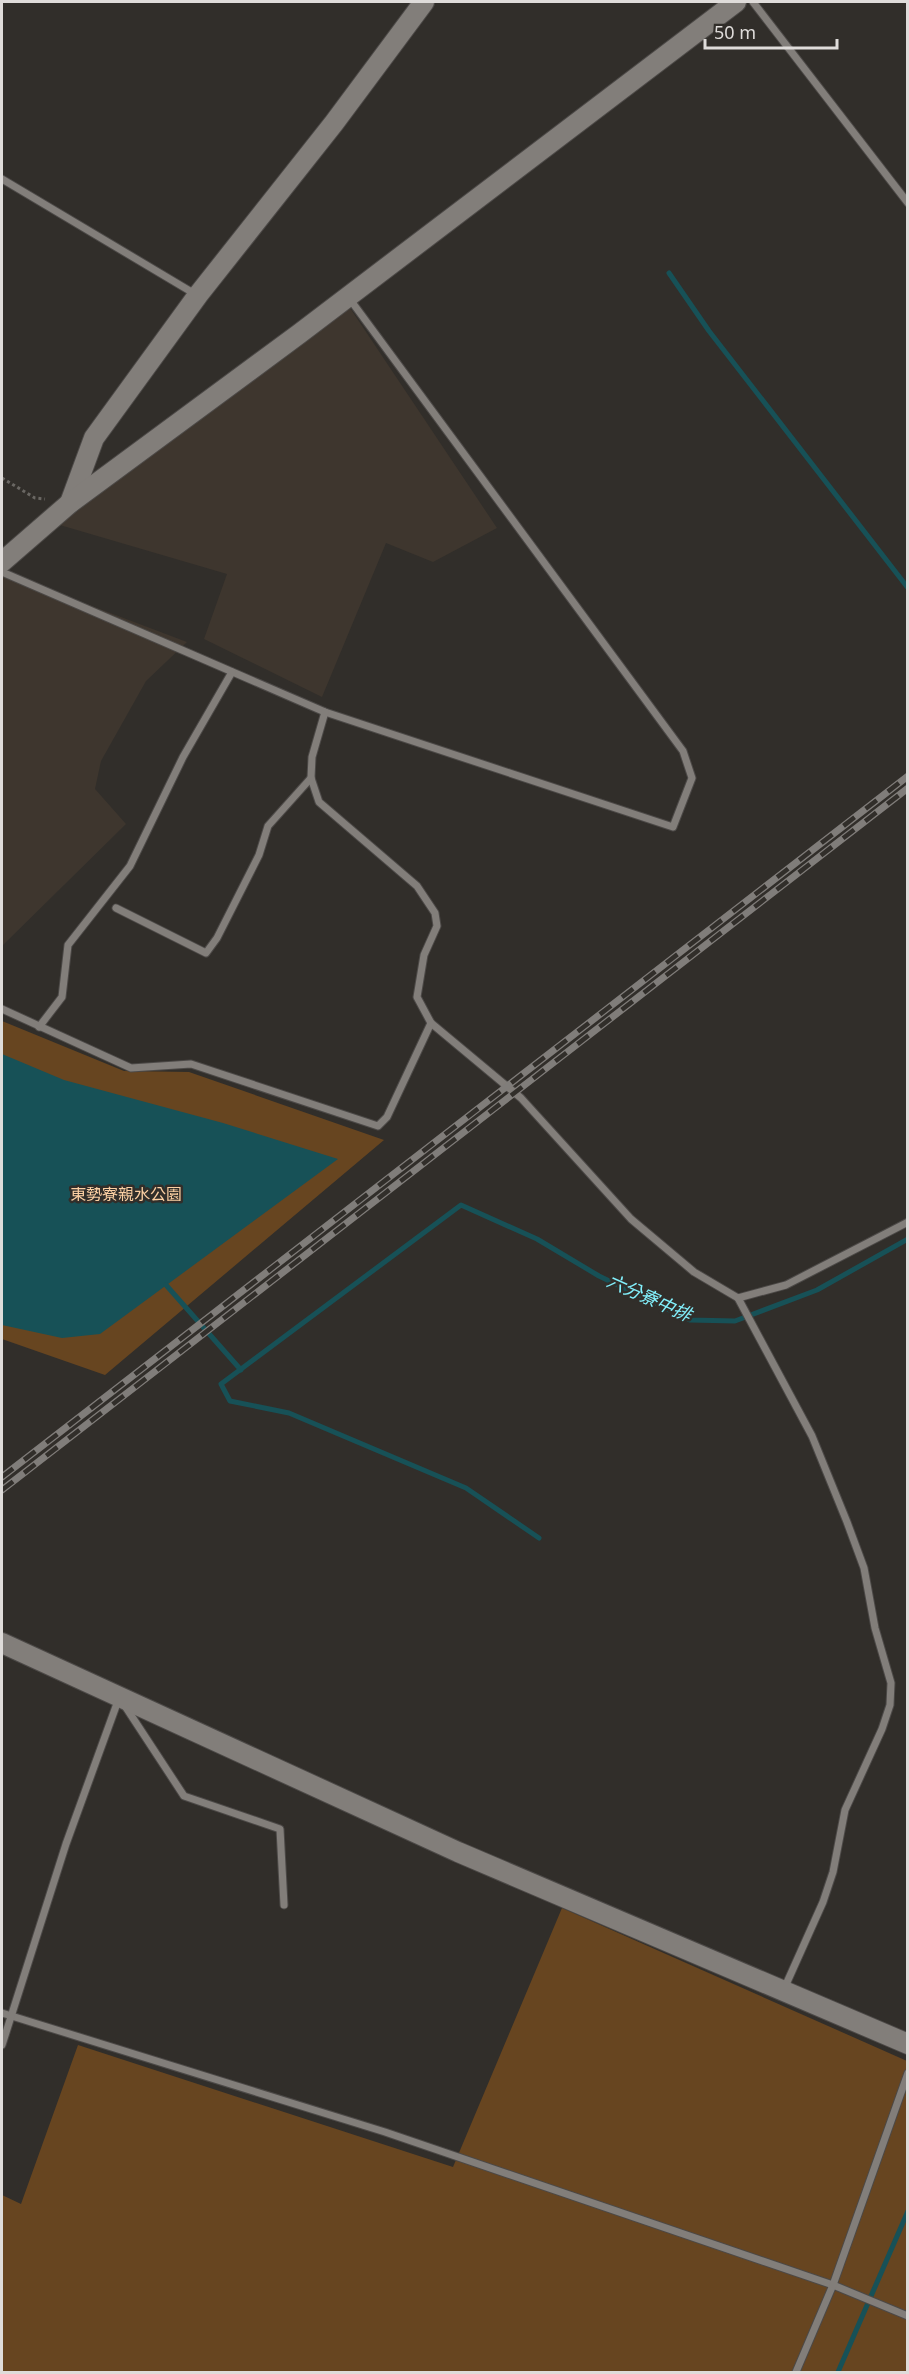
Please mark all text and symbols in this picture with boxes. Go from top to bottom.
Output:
scale bar [705,12,837,50]
text: 50 m [714,20,756,44]
park label: 東勢寮親水公園 [70,1183,182,1205]
water label: 六分寮中排 [603,1268,697,1327]

